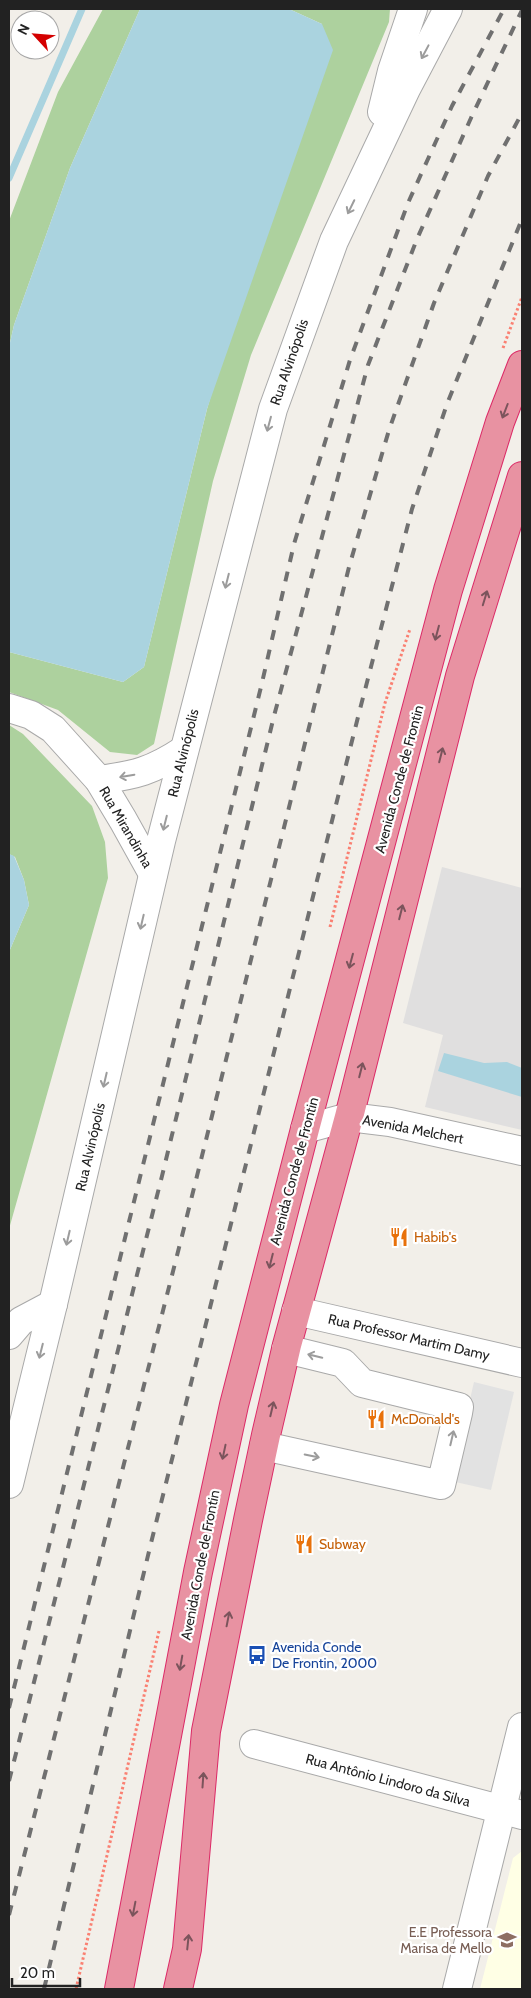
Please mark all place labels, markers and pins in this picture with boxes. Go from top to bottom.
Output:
restaurant icon: Habib's [388,1226,410,1248]
place label: Habib's [414,1228,457,1246]
restaurant icon: McDonald's [365,1408,387,1430]
place label: McDonald's [391,1410,460,1428]
restaurant icon: Subway [293,1533,315,1555]
place label: Subway [319,1535,366,1553]
place label: Avenida Conde De Frontin, 2000 [272,1638,377,1672]
bus stop icon: Avenida Conde De Frontin, 2000 [246,1644,268,1666]
place label: E.E Professora Marisa de Mello [400,1923,492,1957]
school or university icon: E.E Professora Marisa de Mello [496,1929,518,1951]

